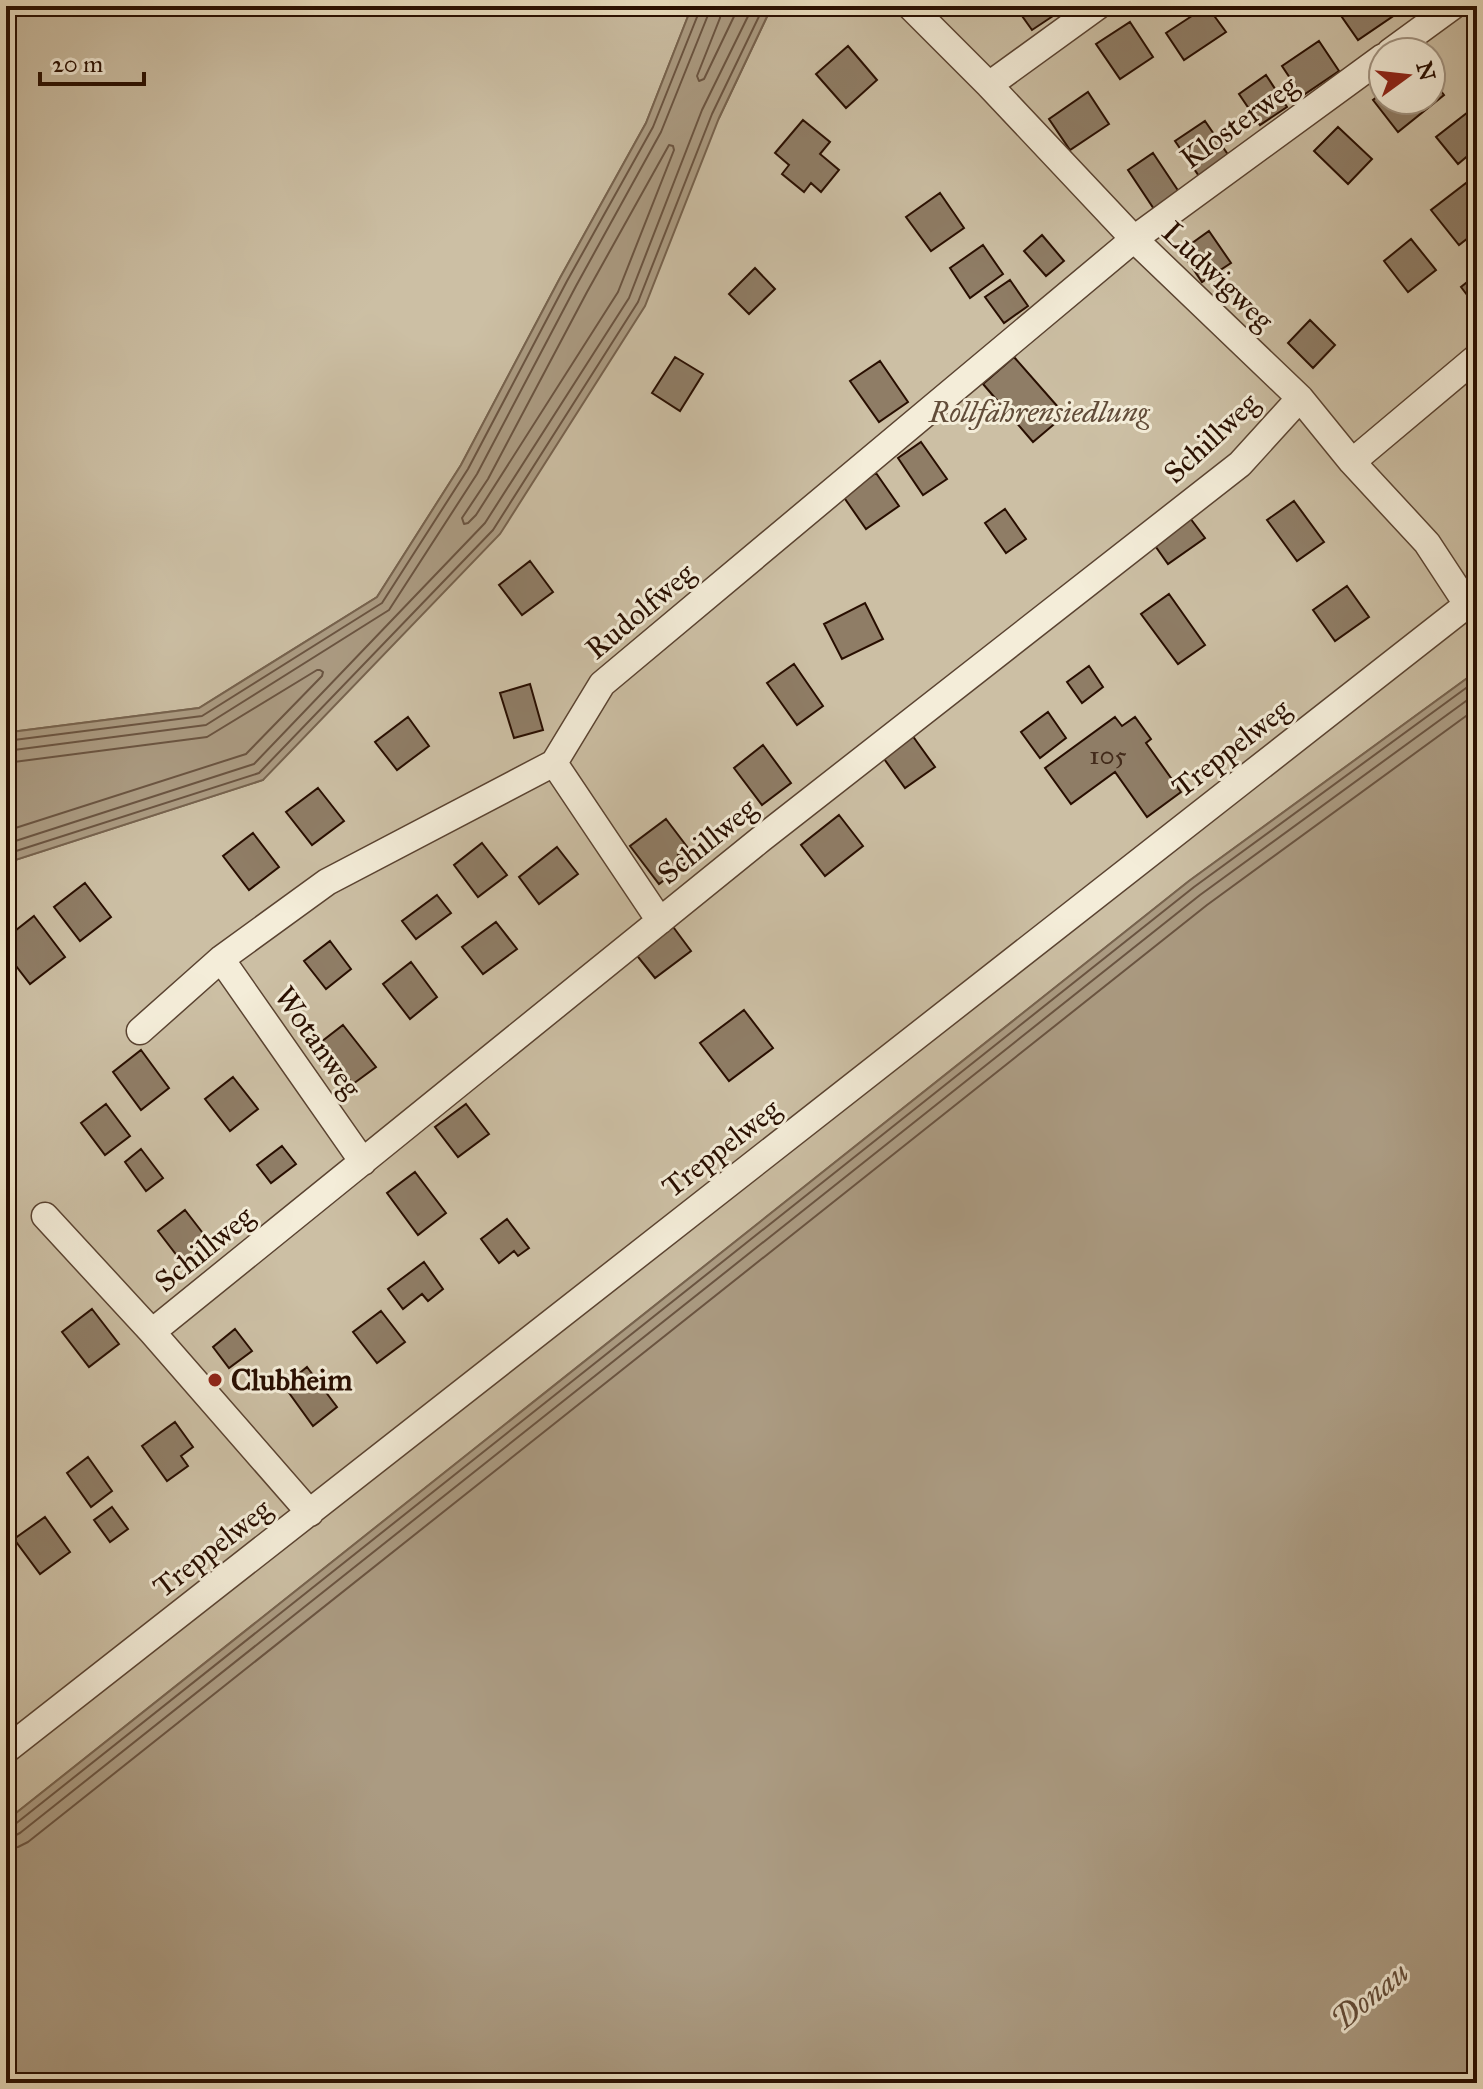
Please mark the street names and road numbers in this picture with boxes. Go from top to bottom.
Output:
street label: Klosterweg [1173,67,1305,177]
street label: Ludwigweg [1155,214,1282,339]
street label: Schillweg [1156,384,1267,491]
street label: Rudolfweg [578,554,703,667]
street label: Treppelweg [1165,690,1298,805]
street label: Schillweg [650,790,764,892]
street label: Wotanweg [267,979,370,1105]
street label: Treppelweg [655,1090,788,1205]
street label: Schillweg [147,1198,261,1300]
street label: Treppelweg [146,1490,279,1605]

